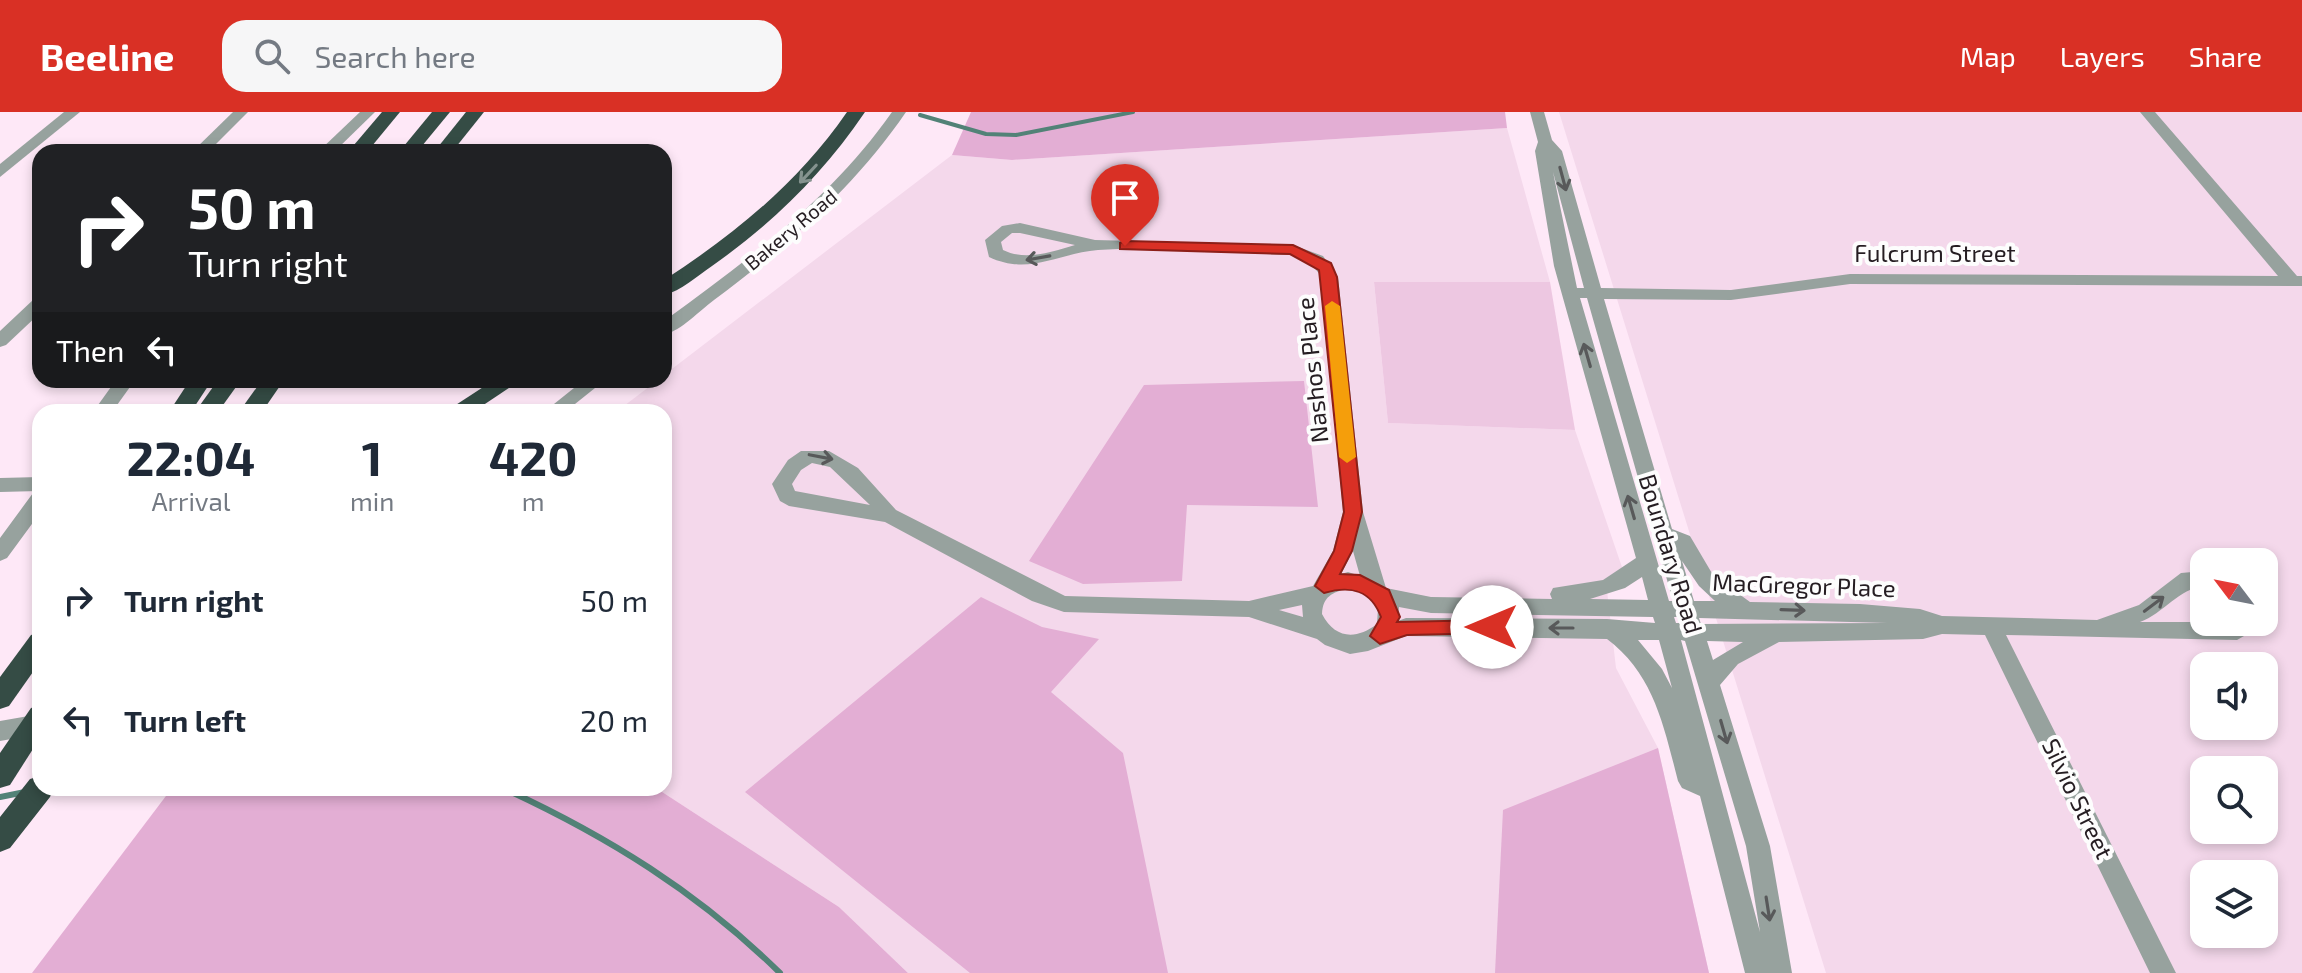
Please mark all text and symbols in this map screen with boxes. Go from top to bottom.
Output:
search box [222,20,782,92]
text: Beeline [40,33,174,79]
icon: search [250,34,294,78]
text: Search here [314,38,476,74]
text: Map [1960,39,2016,73]
text: Layers [2060,39,2145,73]
text: Share [2189,39,2262,73]
one-way arrow [799,163,818,183]
pin [1091,164,1159,246]
one-way arrow [1556,165,1571,191]
text: 50 m [188,173,316,240]
icon: right [56,176,160,280]
icon: arrive [1103,176,1147,220]
street label: Bakery Road [739,184,841,275]
street label: Fulcrum Street [1854,238,2016,267]
text: Turn right [188,241,348,284]
one-way arrow [1026,251,1051,266]
street label: Nashos Place [1289,296,1334,444]
icon: left [140,328,184,372]
text: Then [56,332,124,368]
one-way arrow [1579,342,1594,368]
text: 22:04 [126,428,255,486]
text: 1 [362,428,382,486]
text: 420 [489,428,578,486]
one-way arrow [808,450,833,465]
street label: Boundary Road [1633,470,1709,637]
text: Arrival [151,485,231,516]
text: min [350,485,394,516]
text: m [522,485,545,516]
one-way arrow [1623,495,1638,521]
north arrow [2190,548,2278,636]
map controls [2190,548,2278,948]
street label: MacGregor Place [1712,567,1896,602]
icon: right [56,578,100,622]
text: Turn right [124,582,264,618]
text: 50 m [581,582,648,618]
position arrow [1450,585,1534,669]
one-way arrow [2143,595,2164,612]
one-way arrow [1779,602,1806,617]
one-way arrow [1548,620,1575,636]
button: sound [2190,652,2278,740]
icon: left [56,698,100,742]
text: Turn left [124,702,246,738]
text: 20 m [580,702,648,738]
one-way arrow [1717,719,1732,745]
street label: Silvio Street [2037,733,2120,863]
button: search [2190,756,2278,844]
button: layers [2190,860,2278,948]
one-way arrow [1761,896,1776,922]

